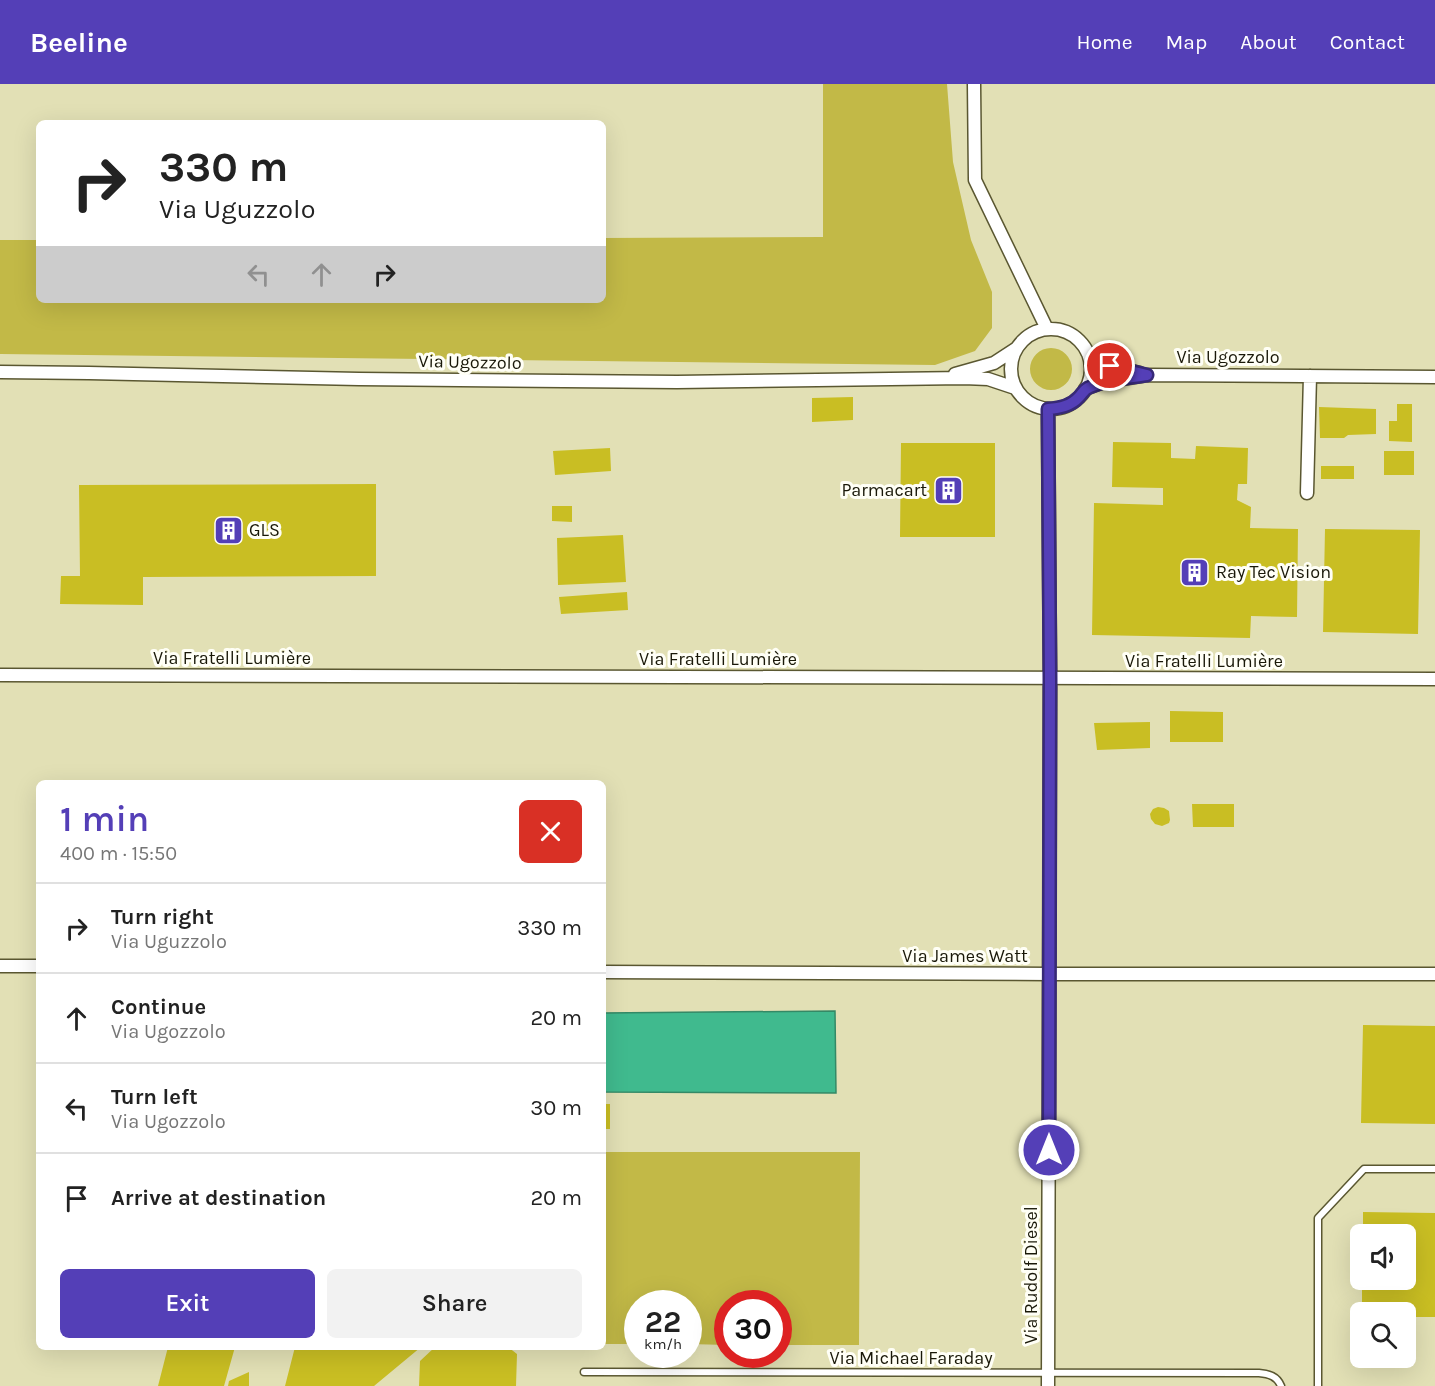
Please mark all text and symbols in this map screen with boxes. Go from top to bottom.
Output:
text: Beeline [30,26,128,59]
text: Home [1077,30,1133,54]
text: Map [1166,30,1207,54]
text: About [1240,30,1297,54]
text: Contact [1330,30,1405,54]
text: 330 m [159,142,288,192]
icon: right [60,144,138,222]
text: Via Uguzzolo [159,193,315,225]
icon: left [242,258,275,291]
icon: ahead [305,258,338,291]
icon: right [368,258,401,291]
pin [1084,340,1135,391]
street label: Via Ugozzolo [1176,346,1280,368]
icon: arrive [1093,349,1126,382]
street label: Via Ugozzolo [418,350,522,374]
building icon: Parmacart [932,474,964,506]
place label: Parmacart [841,479,927,501]
building icon: GLS [212,514,244,546]
place label: GLS [249,519,280,541]
building icon: Ray Tec Vision [1179,556,1211,588]
place label: Ray Tec Vision [1216,561,1331,583]
street label: Via Fratelli Lumière [153,647,311,669]
street label: Via Fratelli Lumière [639,648,797,670]
street label: Via Fratelli Lumière [1125,650,1283,672]
text: 1 min [60,798,149,840]
button: close [519,800,582,863]
text: 400 m · 15:50 [60,842,177,865]
text: Turn right [111,904,214,930]
icon: right [60,912,93,945]
text: 330 m [517,915,582,941]
text: Via Uguzzolo [111,930,227,953]
street label: Via James Watt [902,945,1028,967]
text: Continue [111,994,206,1020]
icon: ahead [60,1002,93,1035]
text: 20 m [530,1005,582,1031]
text: Via Ugozzolo [111,1020,226,1043]
text: Turn left [111,1084,198,1110]
icon: left [60,1092,93,1125]
text: 30 m [530,1095,582,1121]
text: Via Ugozzolo [111,1110,226,1133]
position arrow [1017,1118,1081,1182]
icon: arrive [60,1182,93,1215]
text: Arrive at destination [111,1185,326,1211]
text: 20 m [530,1185,582,1211]
street label: Via Rudolf Diesel [1020,1206,1042,1344]
map controls [1350,1224,1416,1368]
button: sound [1350,1224,1416,1290]
button: Exit [60,1269,315,1338]
button: Share [327,1269,582,1338]
speed limit sign: 30 [714,1290,792,1368]
button: search [1350,1302,1416,1368]
text: 22 [645,1304,681,1340]
text: km/h [644,1335,682,1353]
street label: Via Michael Faraday [829,1347,993,1369]

